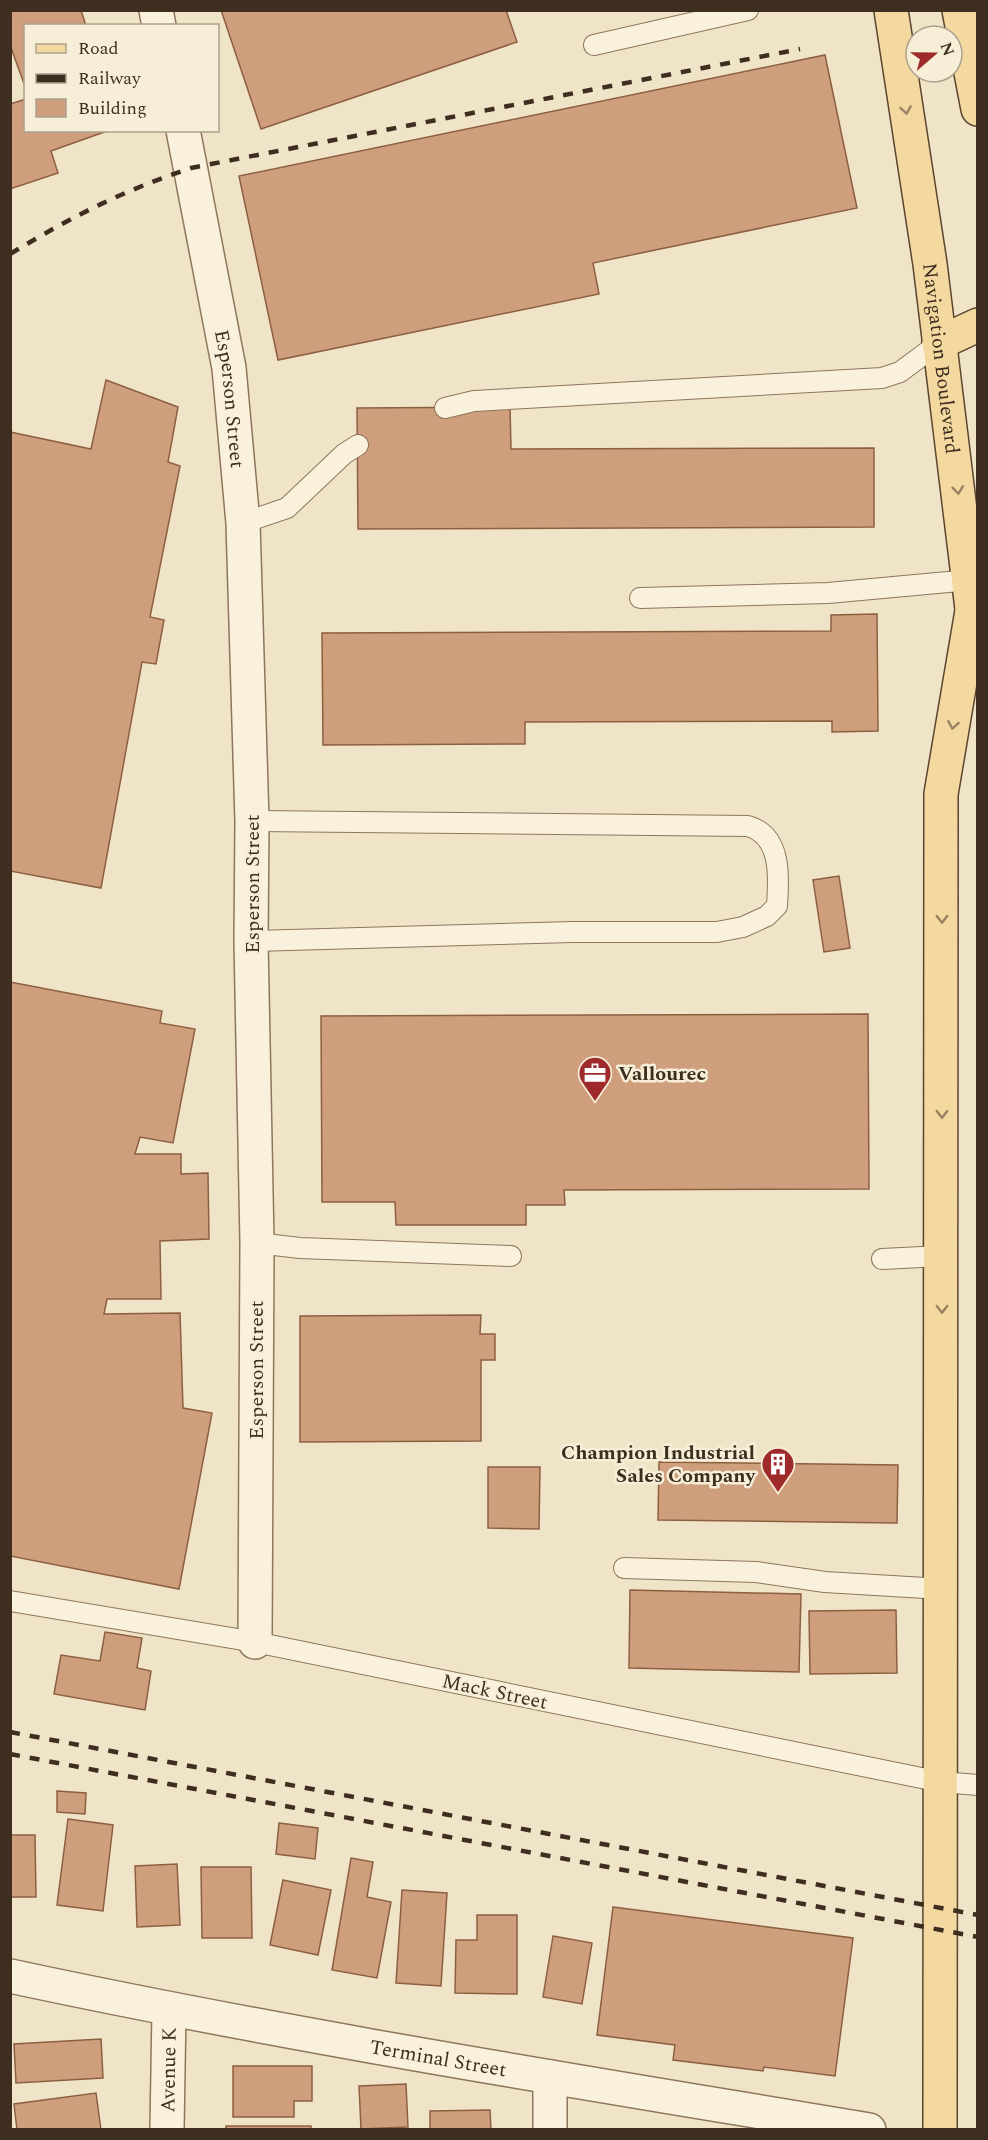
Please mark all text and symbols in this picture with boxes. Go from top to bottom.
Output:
legend [24,24,219,132]
north arrow [904,24,964,84]
text: Road [78,35,119,62]
text: N [934,39,961,59]
text: Railway [78,65,142,92]
text: Building [78,95,147,122]
one-way arrow [899,104,912,114]
street label: Navigation Boulevard [914,261,967,456]
street label: Esperson Street [206,327,252,469]
one-way arrow [952,486,964,495]
one-way arrow [947,720,959,729]
street label: Esperson Street [238,814,268,954]
one-way arrow [936,914,948,923]
office icon: Vallourec [577,1055,613,1102]
place label: Vallourec [618,1059,706,1089]
one-way arrow [936,1109,948,1118]
street label: Esperson Street [242,1300,272,1440]
one-way arrow [936,1304,948,1313]
place label: Champion Industrial Sales Company [561,1438,756,1491]
building icon: Champion Industrial Sales Company [760,1446,796,1493]
street label: Mack Street [439,1666,550,1718]
street label: Avenue K [153,2026,185,2113]
street label: Terminal Street [367,2032,509,2085]

